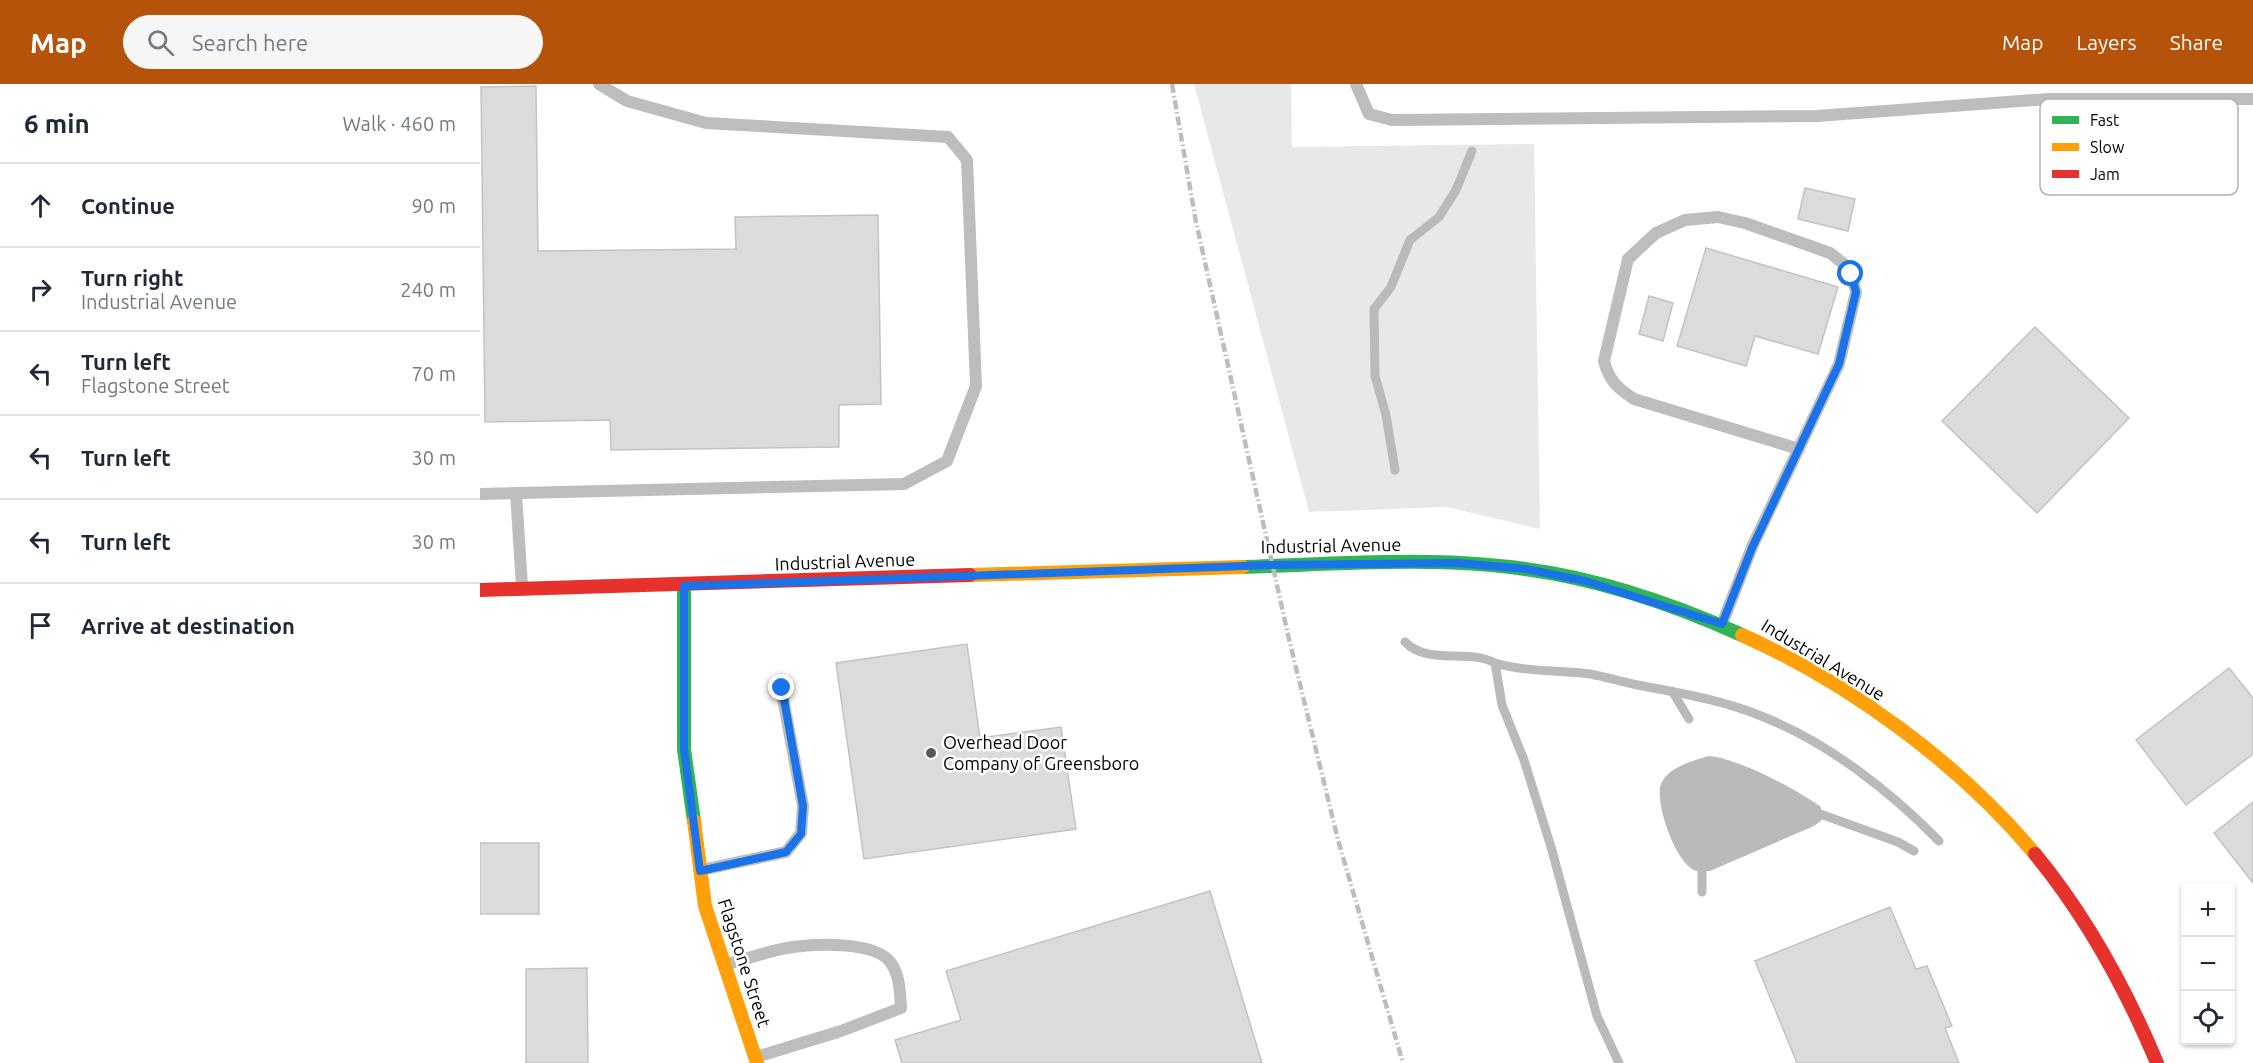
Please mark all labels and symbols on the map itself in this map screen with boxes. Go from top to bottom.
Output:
legend [2040,99,2238,195]
text: Fast [2090,111,2120,129]
text: Slow [2090,138,2125,156]
text: Jam [2090,165,2120,183]
route start [1837,260,1863,286]
street label: Industrial Avenue [1261,534,1401,556]
street label: Industrial Avenue [774,549,916,573]
street label: Industrial Avenue [1758,614,1889,704]
route end [768,674,794,700]
place label: Overhead Door Company of Greensboro [943,732,1139,773]
marker: Overhead Door Company of Greensboro [924,746,938,760]
street label: Flagstone Street [715,896,775,1029]

